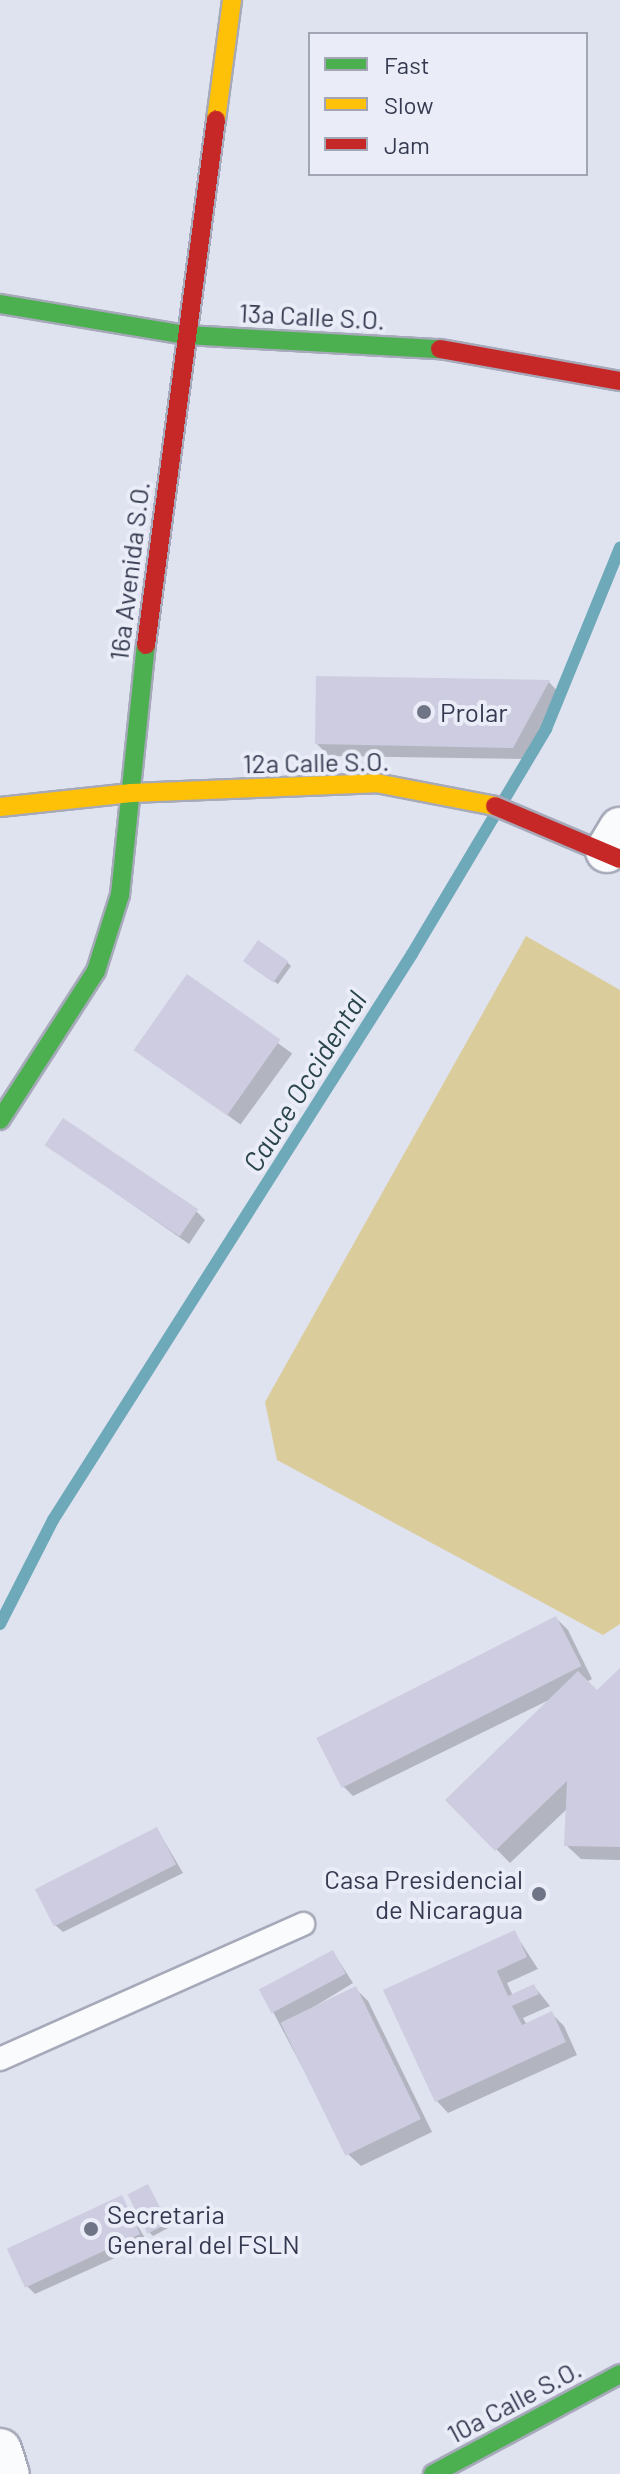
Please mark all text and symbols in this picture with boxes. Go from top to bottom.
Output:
legend [308,32,588,176]
text: Fast [384,50,429,79]
text: Slow [384,90,433,119]
text: Jam [384,130,430,159]
street label: 13a Calle S.O. [238,297,386,335]
street label: 16a Avenida S.O. [103,480,155,662]
place label: Prolar [440,696,508,728]
marker: Prolar [415,703,433,721]
street label: 12a Calle S.O. [242,745,390,779]
water label: Cauce Occidental [235,985,373,1177]
place label: Casa Presidencial de Nicaragua [324,1863,523,1924]
marker: Casa Presidencial de Nicaragua [530,1885,548,1903]
place label: Secretaria General del FSLN [107,2198,300,2260]
marker: Secretaria General del FSLN [82,2220,100,2238]
street label: 10a Calle S.O. [442,2353,586,2449]

